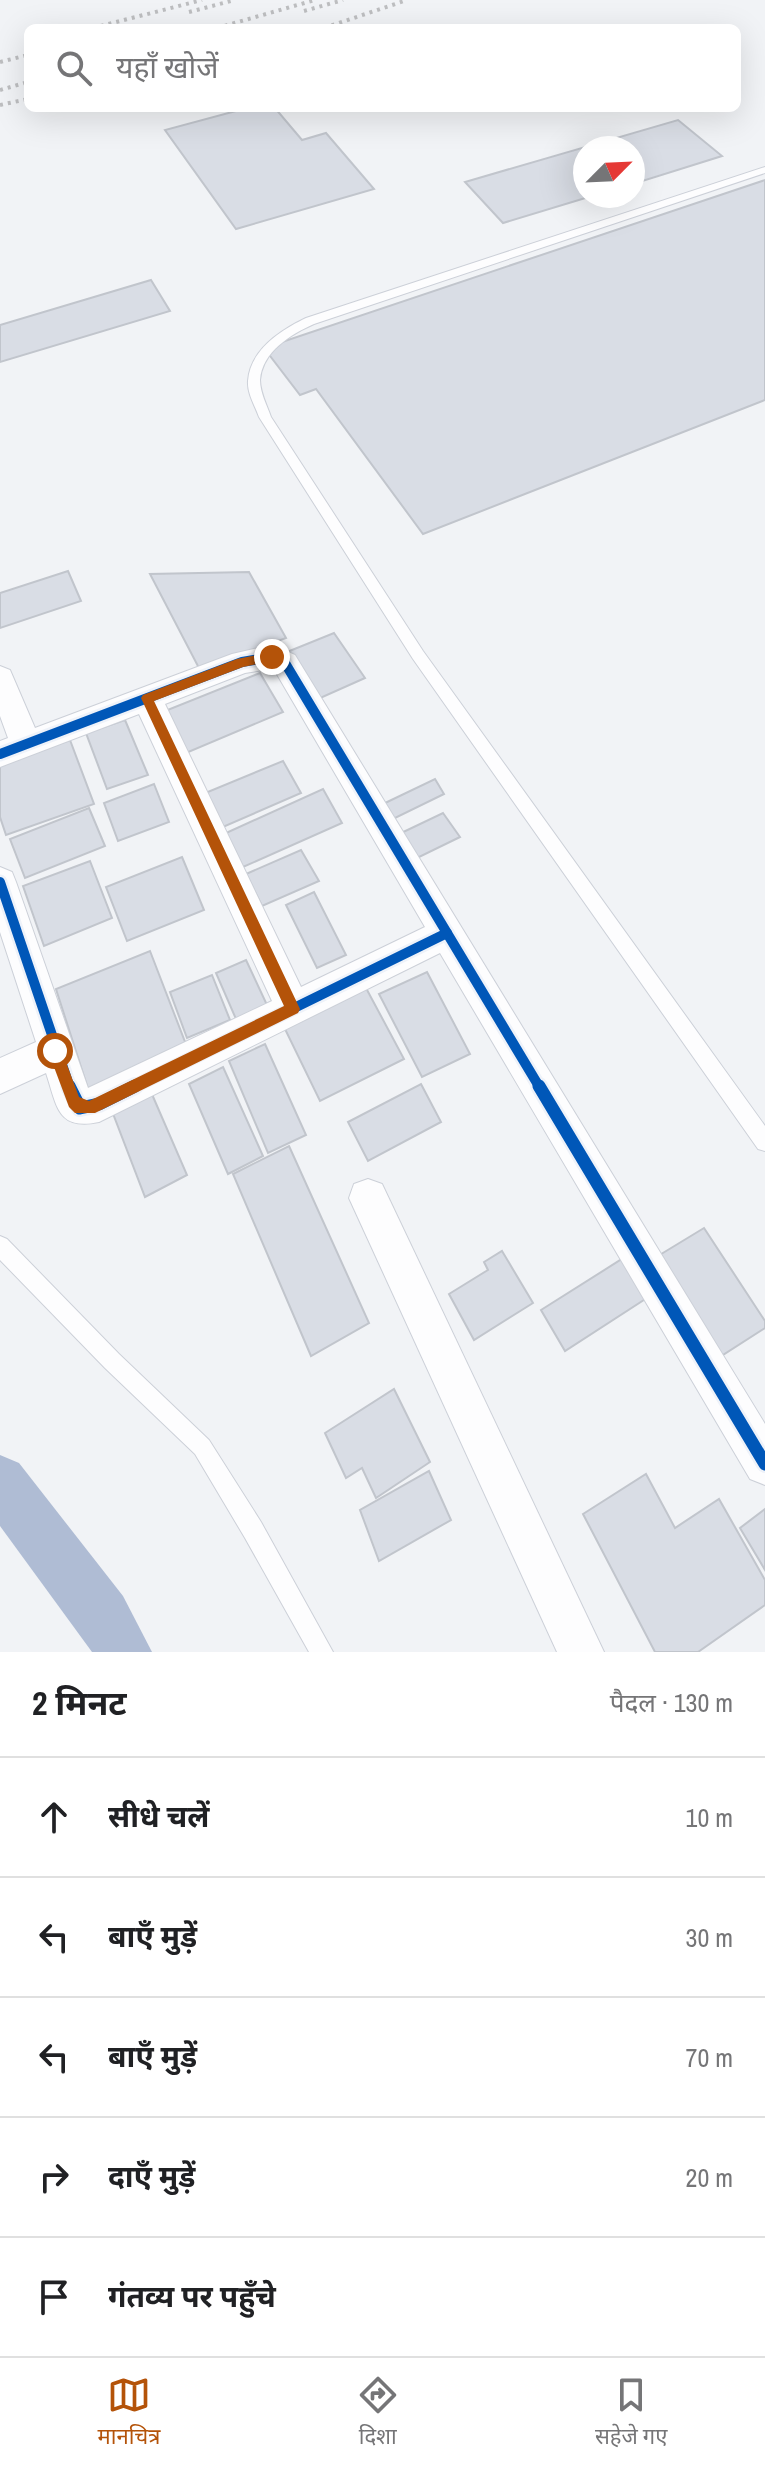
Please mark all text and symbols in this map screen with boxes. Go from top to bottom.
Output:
search box [24,24,741,112]
icon: search [52,46,96,90]
text: यहाँ खोजें [116,47,219,87]
north arrow [573,136,645,208]
route end [254,639,290,675]
route start [37,1033,73,1069]
text: 2 मिनट [32,1680,127,1726]
text: पैदल · 130 m [610,1685,733,1720]
icon: ahead [32,1795,76,1839]
text: सीधे चलें [108,1796,209,1836]
text: 10 m [686,1800,733,1835]
icon: left [32,1915,76,1959]
text: बाएँ मुड़ें [108,1916,197,1956]
text: 30 m [686,1920,733,1955]
icon: left [32,2035,76,2079]
text: बाएँ मुड़ें [108,2036,197,2076]
text: 70 m [686,2040,733,2075]
icon: right [32,2155,76,2199]
text: दाएँ मुड़ें [108,2156,195,2196]
text: 20 m [686,2160,733,2195]
icon: arrive [32,2275,76,2319]
text: गंतव्य पर पहुँचे [108,2276,276,2316]
tab: मानचित्र [98,2373,161,2453]
tab: दिशा [356,2373,400,2453]
tab: सहेजे गए [595,2373,667,2453]

